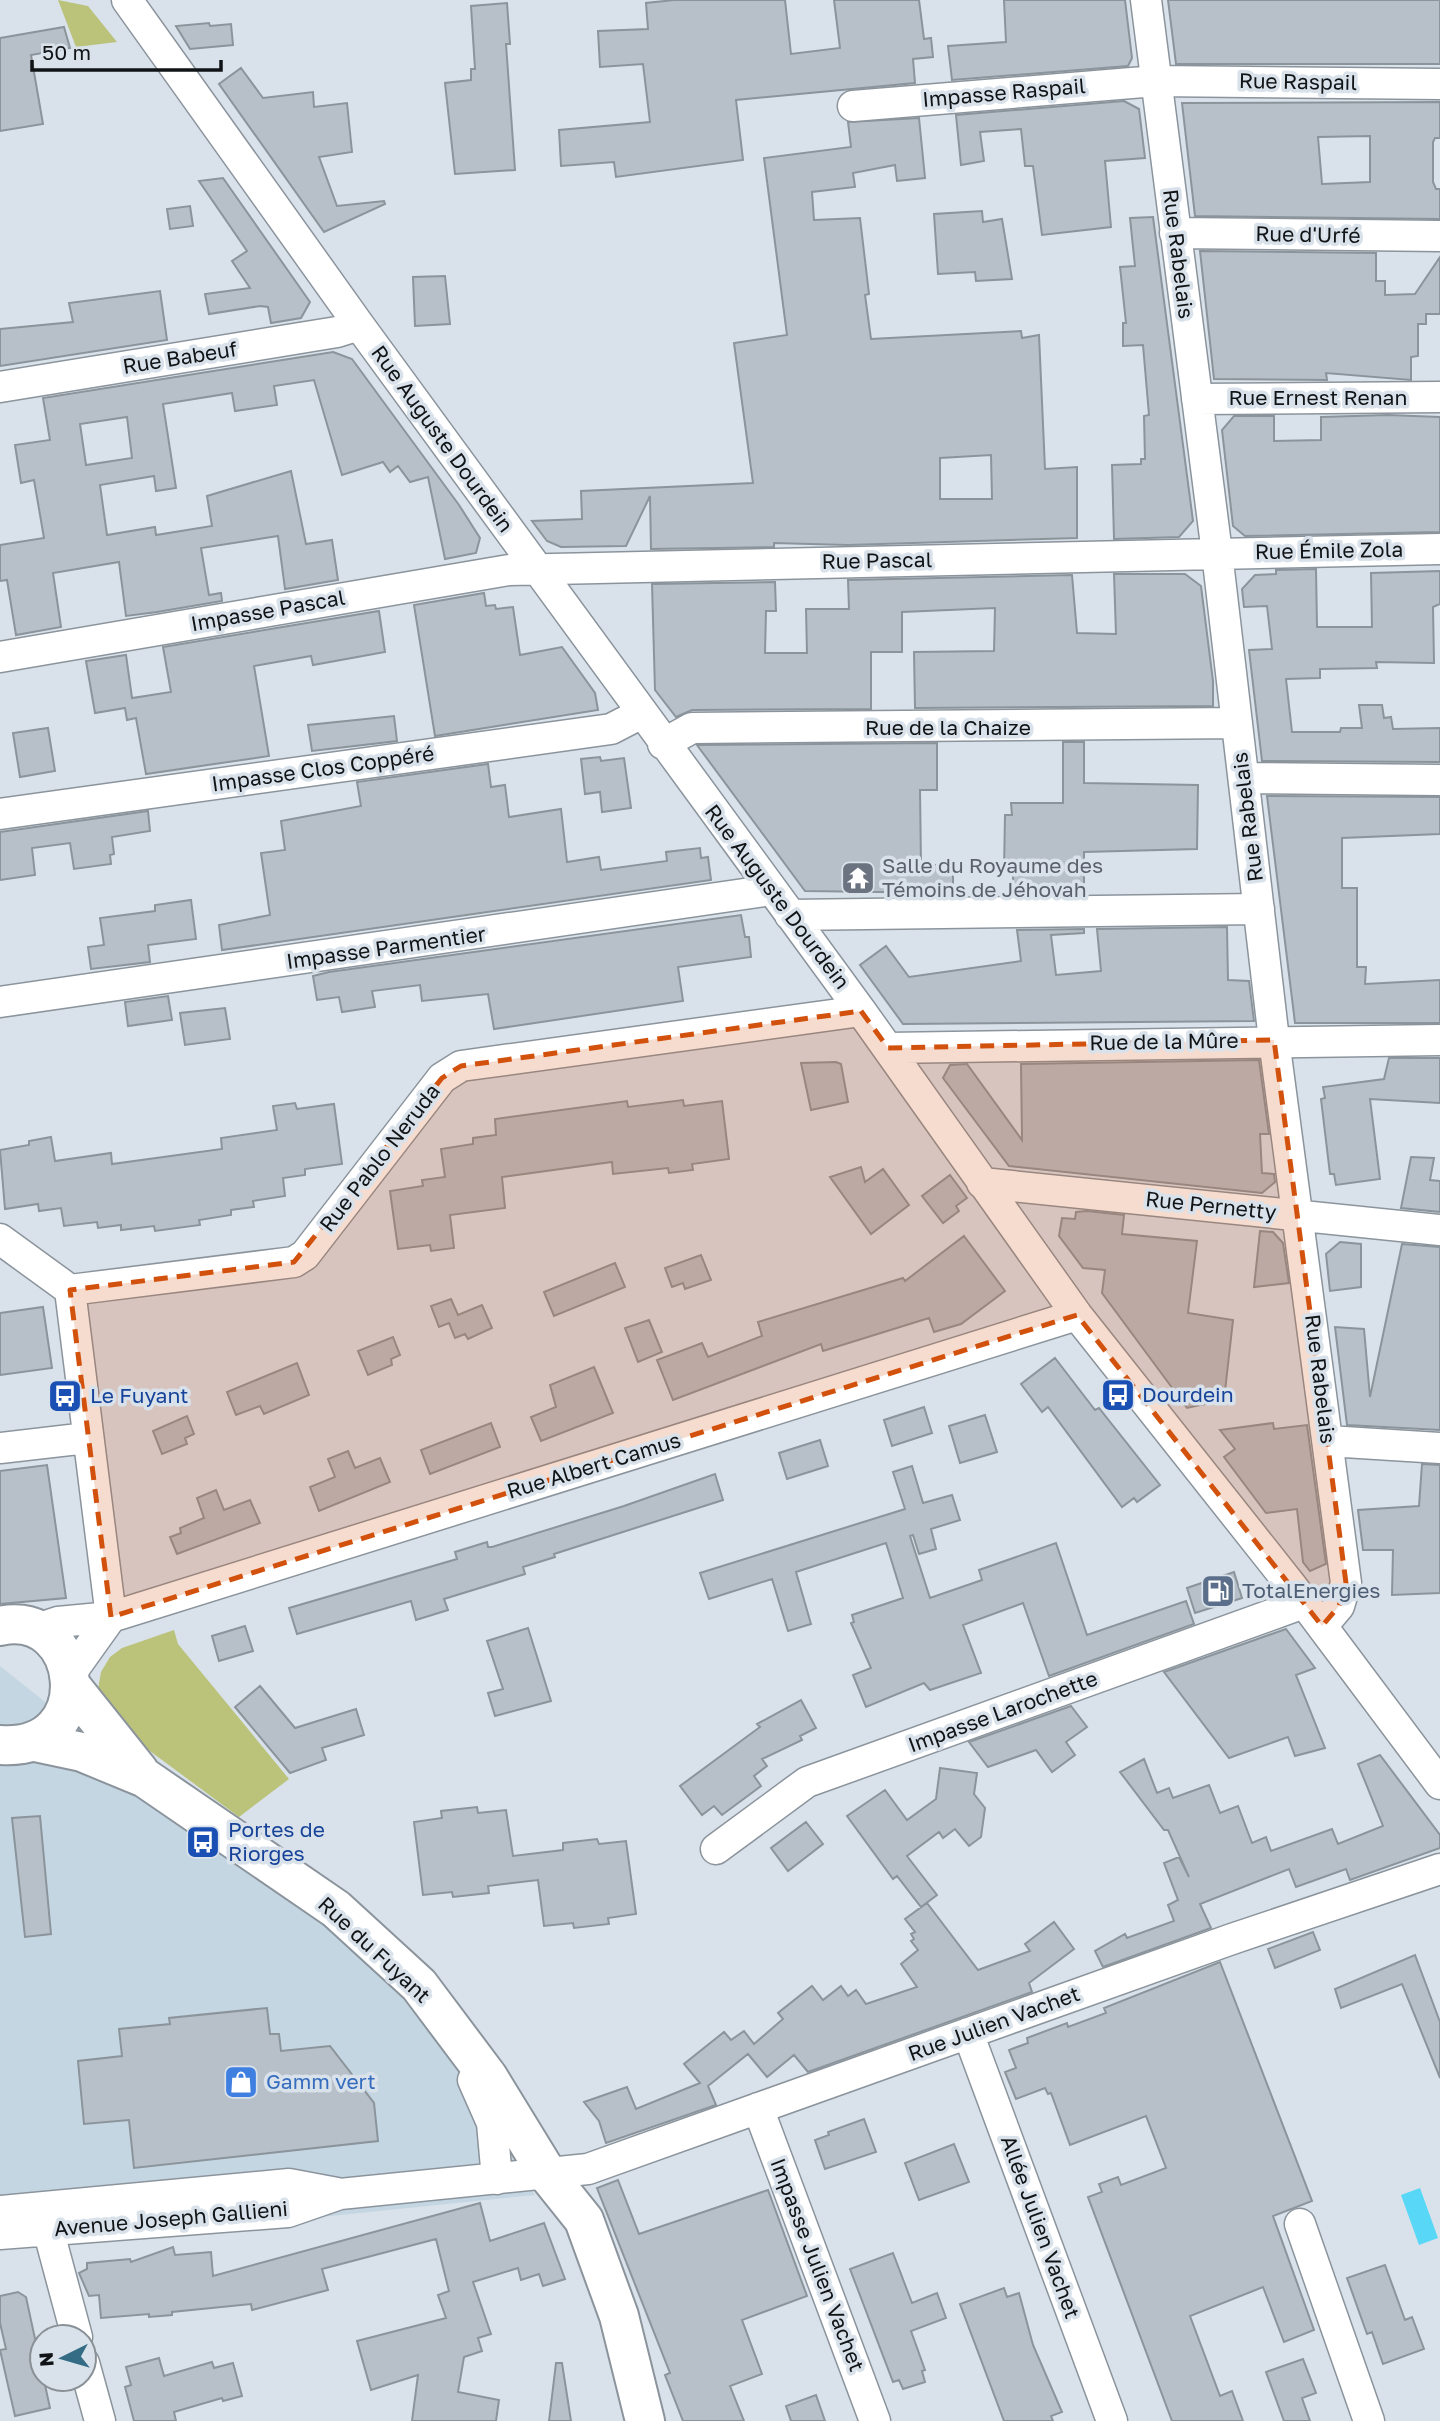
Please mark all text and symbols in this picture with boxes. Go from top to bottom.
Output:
scale bar [32,28,220,72]
text: 50 m [42,39,91,65]
street label: Rue Raspail [1239,67,1357,95]
street label: Impasse Raspail [921,72,1087,112]
street label: Rue Rabelais [1158,188,1200,320]
street label: Rue d'Urfé [1255,220,1361,248]
street label: Rue Babeuf [121,335,239,379]
street label: Rue Auguste Dourdein [366,340,519,537]
street label: Rue Ernest Renan [1229,384,1407,410]
street label: Rue Émile Zola [1255,536,1403,564]
street label: Rue Pascal [821,546,932,574]
street label: Impasse Pascal [189,584,347,636]
street label: Rue de la Chaize [865,714,1031,740]
street label: Impasse Clos Coppéré [210,740,436,797]
street label: Rue Rabelais [1226,751,1268,883]
street label: Rue Auguste Dourdein [700,799,856,994]
place label: Salle du Royaume des Témoins de Jéhovah [882,852,1103,902]
temple icon: Salle du Royaume des Témoins de Jéhovah [839,859,877,897]
street label: Impasse Parmentier [284,920,487,974]
street label: Rue de la Mûre [1089,1027,1239,1055]
street label: Rue Pablo Neruda [313,1078,445,1237]
street label: Rue Pernetty [1144,1185,1278,1225]
street label: Rue Rabelais [1300,1313,1342,1445]
bus stop icon: Dourdein [1099,1376,1137,1414]
bus stop icon: Le Fuyant [46,1377,84,1415]
place label: Dourdein [1142,1381,1234,1407]
place label: Le Fuyant [90,1382,189,1408]
street label: Rue Albert Camus [504,1426,684,1504]
fuel station icon: TotalEnergies [1199,1572,1237,1610]
place label: TotalEnergies [1242,1577,1380,1603]
street label: Impasse Larochette [904,1665,1101,1757]
place label: Portes de Riorges [228,1816,325,1866]
bus stop icon: Portes de Riorges [184,1823,222,1861]
street label: Rue du Fuyant [313,1891,436,2008]
street label: Rue Julien Vachet [904,1980,1083,2066]
shop icon: Gamm vert [222,2063,260,2101]
place label: Gamm vert [266,2068,376,2094]
street label: Allée Julien Vachet [996,2131,1086,2322]
street label: Impasse Julien Vachet [765,2154,871,2375]
street label: Avenue Joseph Gallieni [53,2195,289,2241]
north arrow [28,2323,98,2393]
text: N [33,2351,58,2368]

